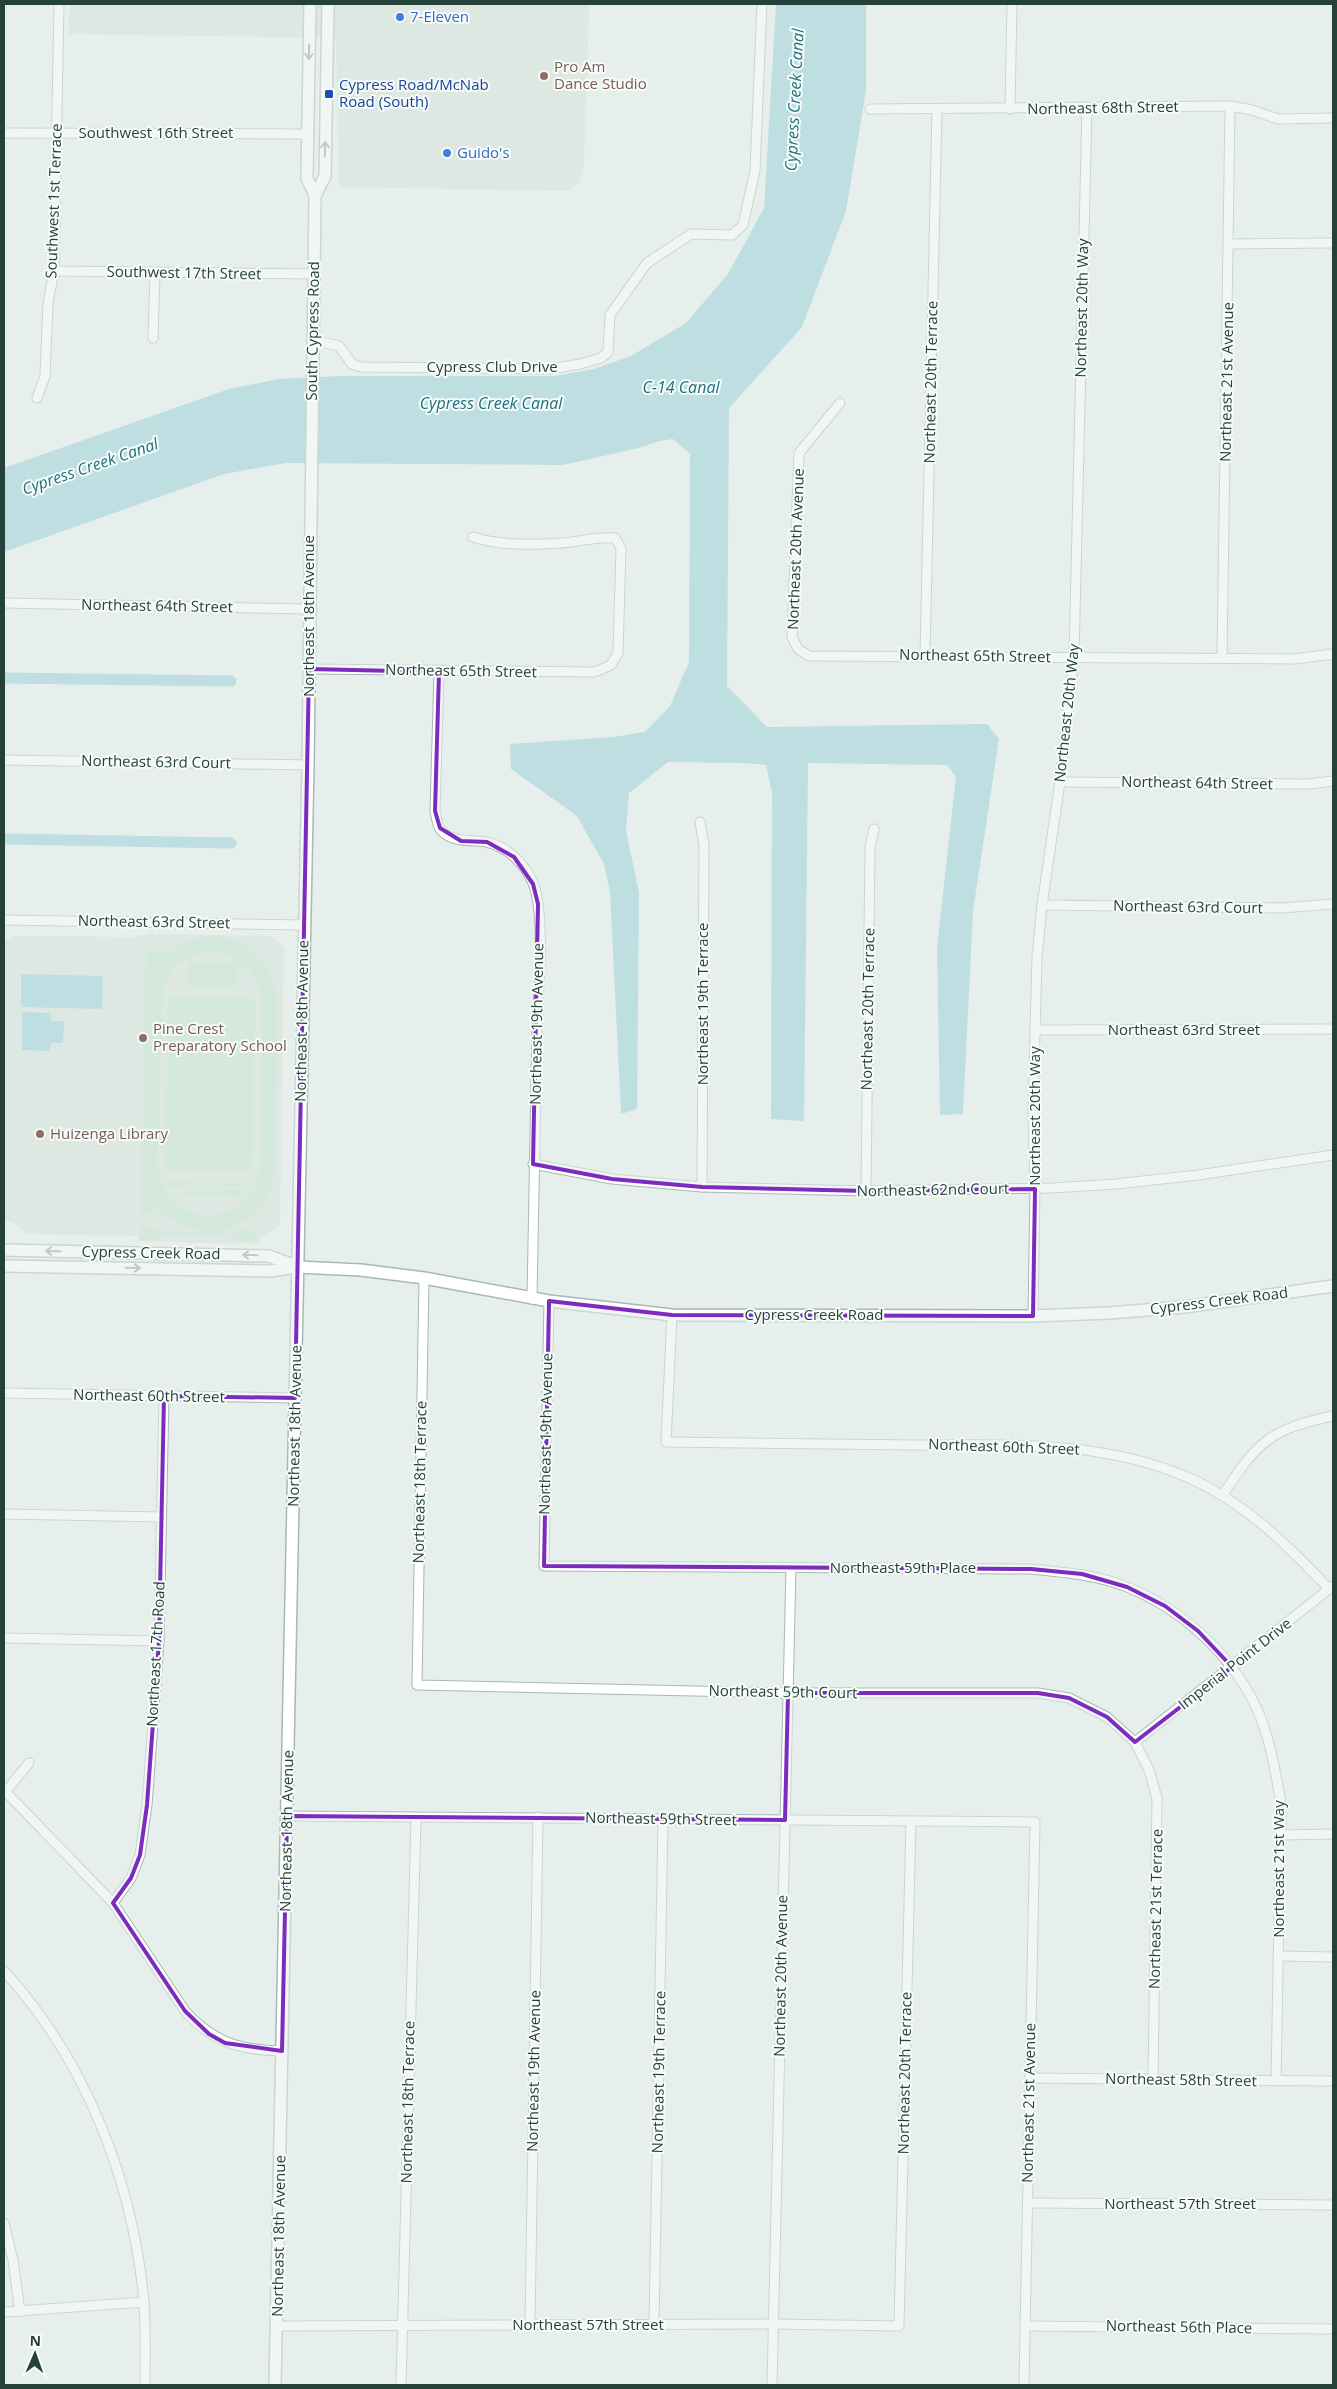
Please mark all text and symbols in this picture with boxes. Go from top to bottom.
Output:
place label: 7-Eleven [410,6,469,26]
marker: 7-Eleven [394,11,406,23]
water label: Cypress Creek Canal [779,27,809,172]
one-way arrow [305,44,314,60]
place label: Pro Am Dance Studio [554,56,647,93]
marker: Pro Am Dance Studio [538,70,550,82]
place label: Cypress Road/McNab Road (South) [339,74,489,111]
marker: Cypress Road/McNab Road (South) [323,88,335,100]
street label: Northeast 68th Street [1027,96,1179,118]
street label: Southwest 16th Street [79,122,233,142]
street label: Southwest 1st Terrace [40,123,66,279]
one-way arrow [320,141,330,158]
place label: Guido's [457,142,510,162]
marker: Guido's [441,147,453,159]
street label: Northeast 20th Way [1070,238,1092,378]
street label: Southwest 17th Street [106,261,262,283]
street label: South Cypress Road [301,261,323,401]
street label: Northeast 20th Terrace [919,301,941,463]
street label: Northeast 21st Avenue [1215,302,1237,462]
street label: Cypress Club Drive [426,356,558,376]
water label: C-14 Canal [643,376,720,398]
water label: Cypress Creek Canal [420,392,563,414]
water label: Cypress Creek Canal [19,432,162,500]
street label: Northeast 20th Avenue [782,468,808,630]
street label: Northeast 18th Avenue [298,535,318,697]
street label: Northeast 64th Street [81,594,233,616]
street label: Northeast 20th Way [1049,642,1083,783]
street label: Northeast 65th Street [899,644,1051,666]
street label: Northeast 65th Street [385,659,537,681]
street label: Northeast 63rd Court [81,750,231,772]
street label: Northeast 64th Street [1121,771,1273,793]
street label: Northeast 63rd Court [1113,895,1263,917]
street label: Northeast 63rd Street [78,910,230,932]
street label: Northeast 19th Terrace [692,923,712,1085]
street label: Northeast 20th Terrace [856,928,878,1090]
street label: Northeast 18th Avenue [290,940,312,1102]
street label: Northeast 19th Avenue [525,943,547,1105]
place label: Pine Crest Preparatory School [153,1018,287,1055]
street label: Northeast 63rd Street [1108,1019,1260,1039]
marker: Pine Crest Preparatory School [137,1032,149,1044]
street label: Northeast 20th Way [1024,1046,1044,1186]
place label: Huizenga Library [50,1123,168,1143]
marker: Huizenga Library [34,1128,46,1140]
street label: Northeast 62nd Court [856,1178,1010,1200]
street label: Cypress Creek Road [81,1241,221,1263]
one-way arrow [45,1246,62,1256]
one-way arrow [243,1250,259,1260]
one-way arrow [125,1263,141,1273]
street label: Cypress Creek Road [1149,1282,1289,1318]
street label: Cypress Creek Road [745,1304,883,1324]
street label: Northeast 18th Avenue [283,1345,305,1507]
street label: Northeast 19th Avenue [534,1353,556,1515]
street label: Northeast 60th Street [73,1384,225,1406]
street label: Northeast 18th Terrace [408,1401,430,1563]
street label: Northeast 60th Street [928,1433,1080,1459]
street label: Northeast 59th Place [830,1557,976,1577]
street label: Northeast 17th Road [141,1581,169,1727]
street label: Imperial Point Drive [1174,1613,1295,1714]
street label: Northeast 59th Court [708,1680,858,1702]
street label: Northeast 18th Avenue [275,1750,297,1912]
street label: Northeast 21st Way [1268,1800,1288,1938]
street label: Northeast 59th Street [585,1807,737,1829]
street label: Northeast 21st Terrace [1144,1829,1166,1989]
street label: Northeast 20th Avenue [769,1895,791,2057]
street label: Northeast 19th Avenue [522,1990,544,2152]
street label: Northeast 19th Terrace [647,1991,669,2153]
street label: Northeast 20th Terrace [893,1992,915,2154]
street label: Northeast 18th Terrace [396,2021,418,2183]
street label: Northeast 21st Avenue [1017,2023,1039,2183]
street label: Northeast 58th Street [1105,2068,1257,2090]
street label: Northeast 18th Avenue [267,2155,289,2317]
street label: Northeast 57th Street [1104,2193,1256,2213]
street label: Northeast 57th Street [512,2314,664,2334]
street label: Northeast 56th Place [1106,2315,1252,2337]
north arrow [10,2329,60,2379]
text: N [29,2331,41,2350]

